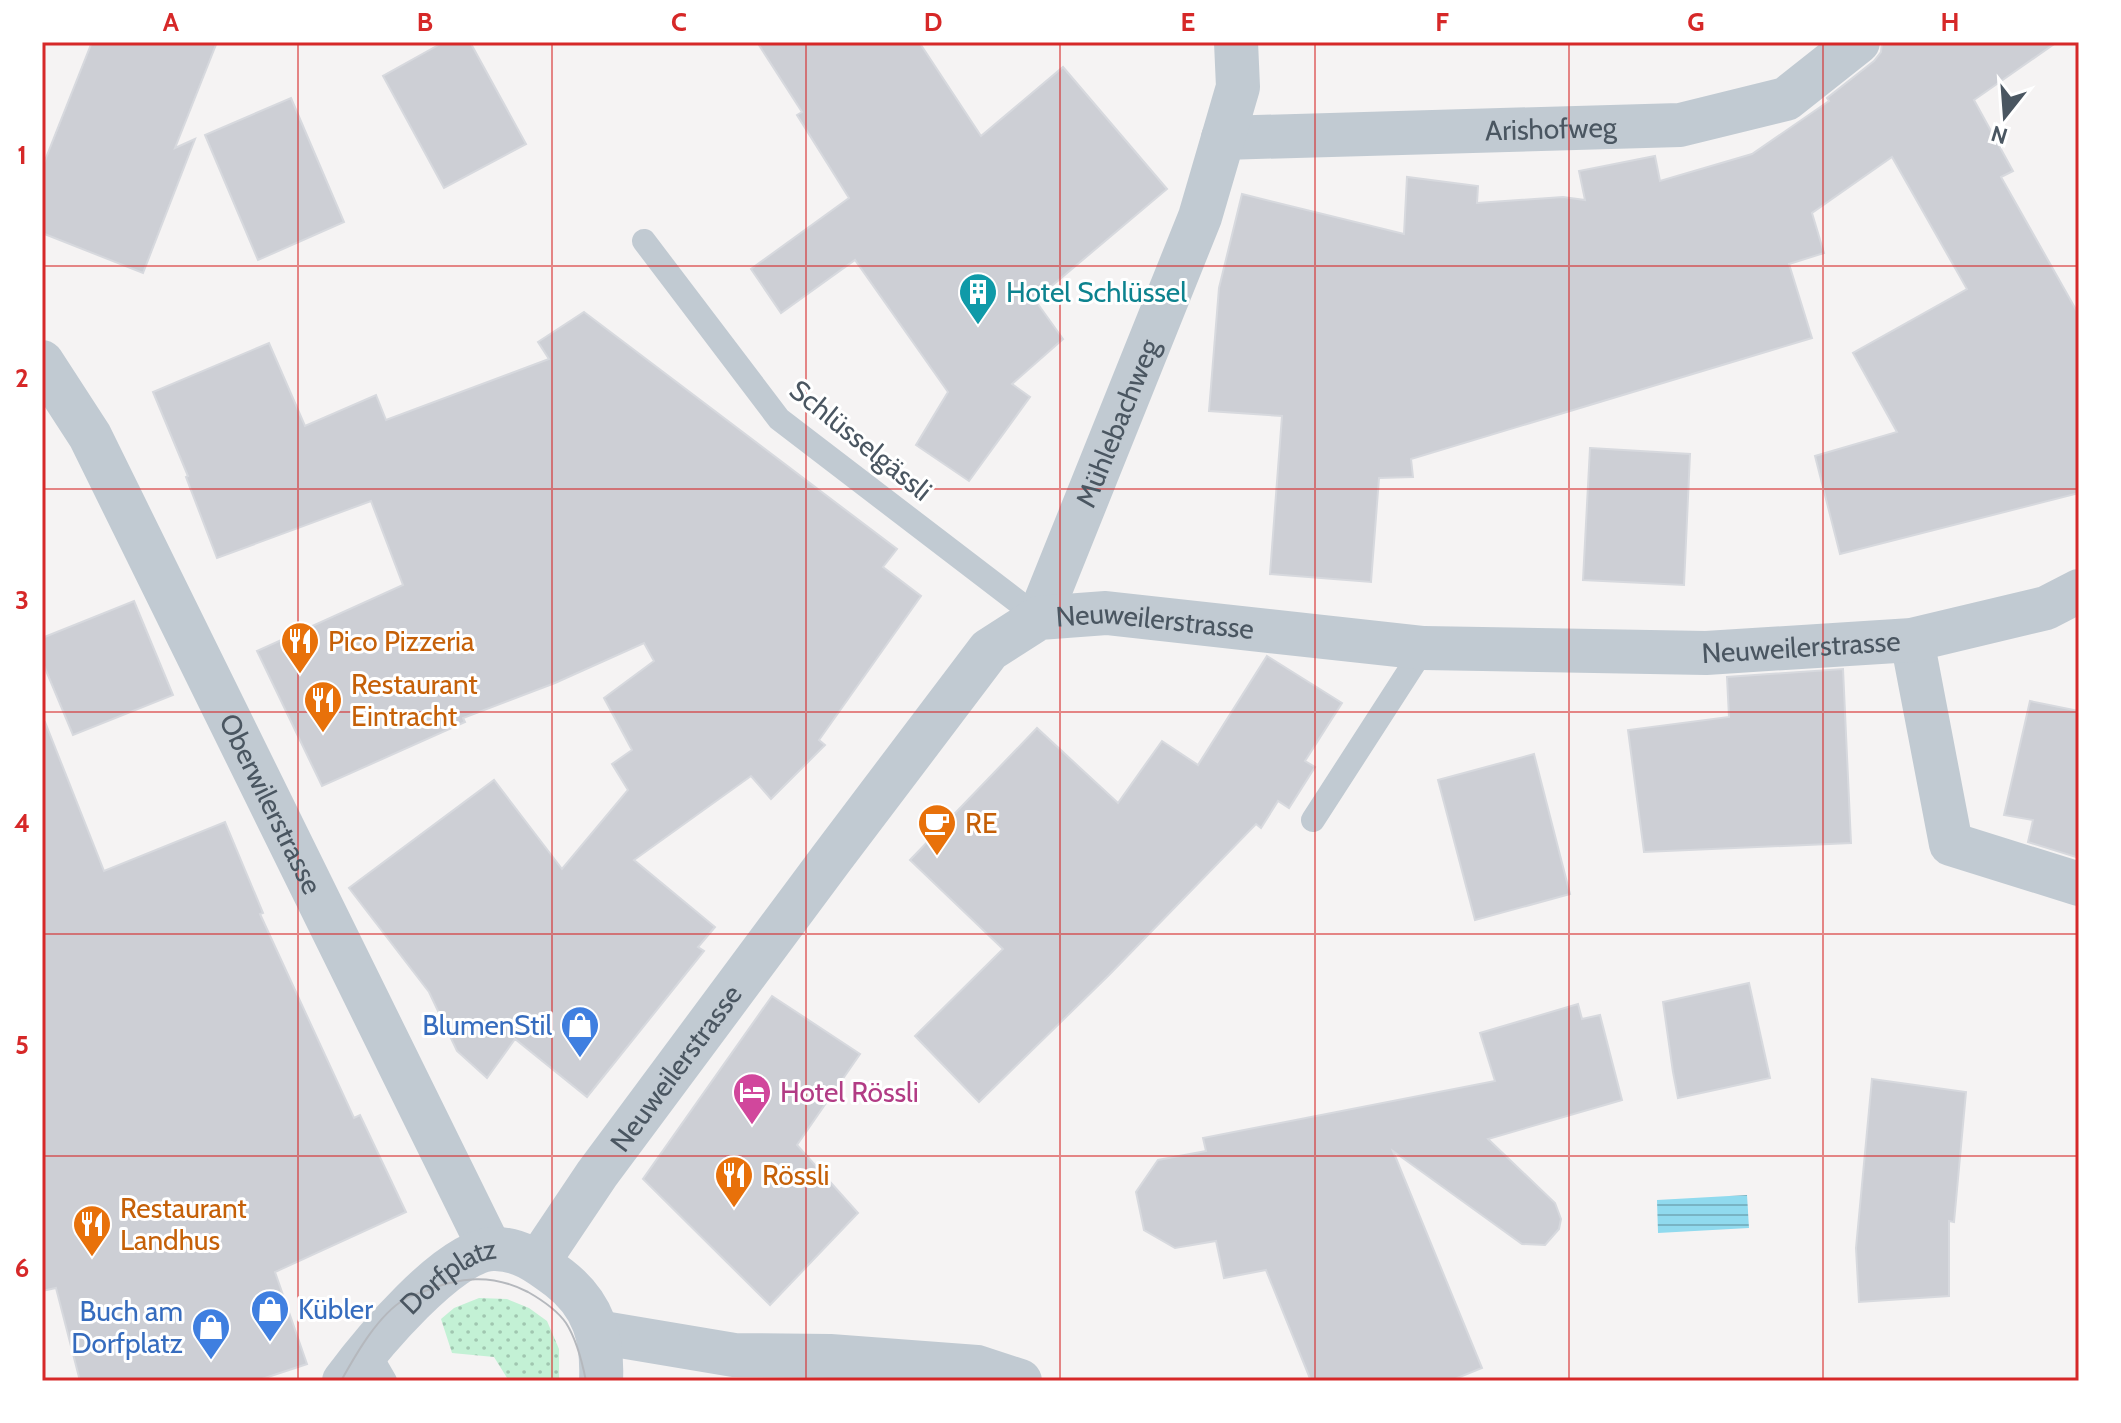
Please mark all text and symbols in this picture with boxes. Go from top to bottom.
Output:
text: A [163,6,180,38]
text: B [417,6,433,38]
text: C [671,6,687,38]
text: D [924,6,942,38]
text: E [1181,6,1195,38]
text: F [1435,6,1449,38]
text: G [1687,6,1705,38]
text: H [1941,6,1959,38]
north arrow [1965,76,2045,156]
street label: Arishofweg [1484,110,1618,148]
text: N [1988,119,2011,150]
text: 1 [17,139,27,171]
building icon: Hotel Schlüssel [957,271,999,326]
place label: Hotel Schlüssel [1006,275,1187,309]
street label: Mühlebachweg [1068,333,1167,512]
text: 2 [15,362,29,394]
street label: Schlüsselgässli [783,372,939,508]
text: 3 [15,584,29,616]
street label: Neuweilerstrasse [1054,596,1256,646]
restaurant icon: Pico Pizzeria [279,620,321,675]
place label: Pico Pizzeria [328,624,475,658]
street label: Neuweilerstrasse [1700,624,1901,670]
place label: Restaurant Eintracht [351,667,478,733]
restaurant icon: Restaurant Eintracht [302,679,344,734]
street label: Oberwilerstrasse [212,708,330,899]
cafe icon: RE [916,802,958,857]
place label: RE [965,806,997,840]
text: 4 [14,807,30,839]
street label: Neuweilerstrasse [603,978,749,1158]
shop icon: BlumenStil [559,1004,601,1059]
place label: BlumenStil [422,1008,552,1042]
text: 5 [15,1029,29,1061]
hotel icon: Hotel Rössli [731,1071,773,1126]
place label: Hotel Rössli [780,1075,919,1109]
restaurant icon: Rössli [713,1154,755,1209]
place label: Rössli [762,1158,829,1192]
place label: Restaurant Landhus [120,1191,247,1257]
restaurant icon: Restaurant Landhus [71,1203,113,1258]
street label: Dorfplatz [393,1232,498,1321]
text: 6 [15,1252,29,1284]
shop icon: Kübler [249,1288,291,1343]
place label: Kübler [298,1292,373,1326]
place label: Buch am Dorfplatz [71,1294,183,1360]
shop icon: Buch am Dorfplatz [190,1306,232,1361]

